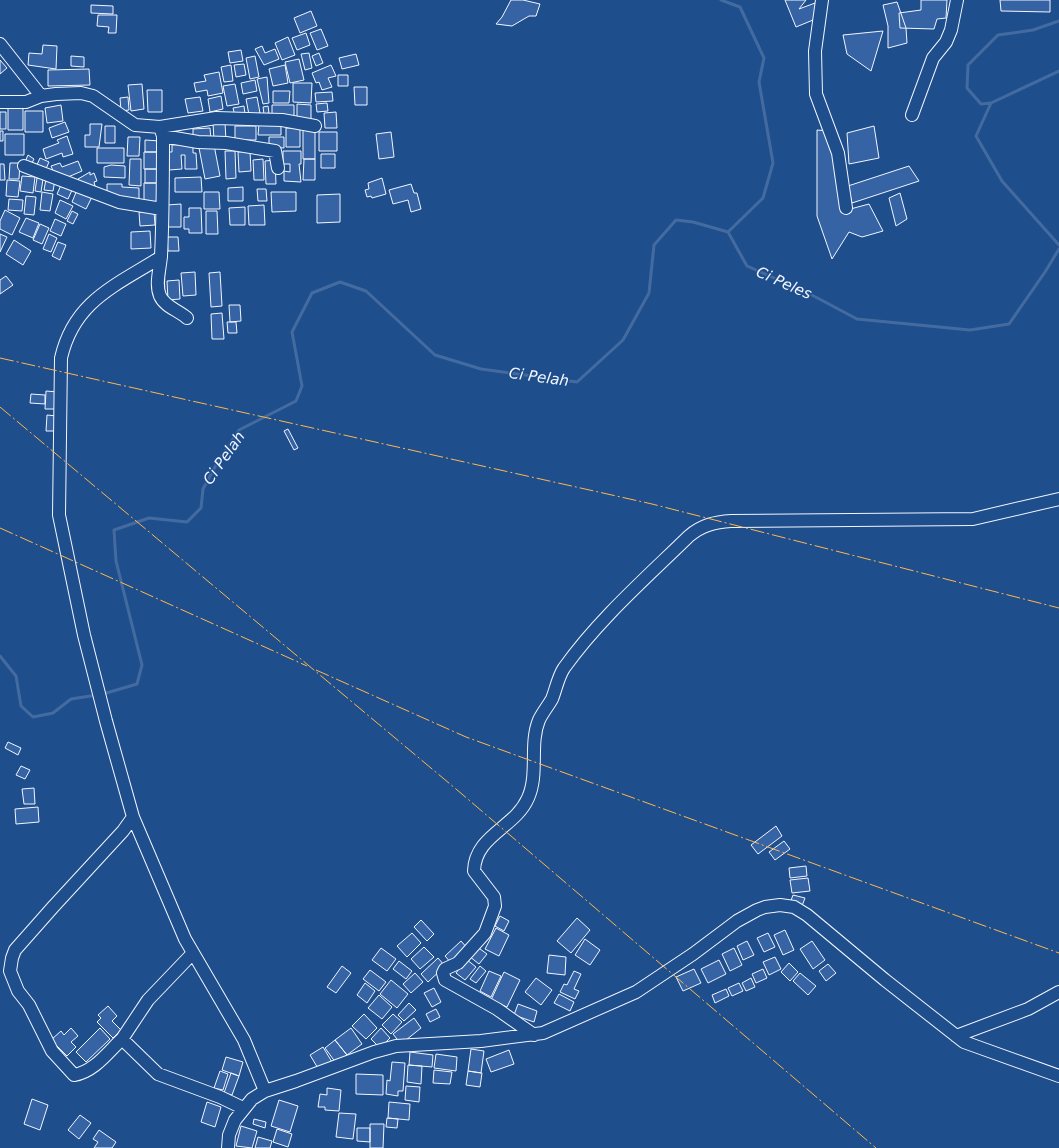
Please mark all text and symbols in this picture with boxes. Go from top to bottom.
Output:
water label: Ci Peles [753,263,815,303]
water label: Ci Pelah [508,364,570,390]
water label: Ci Pelah [199,428,249,488]

